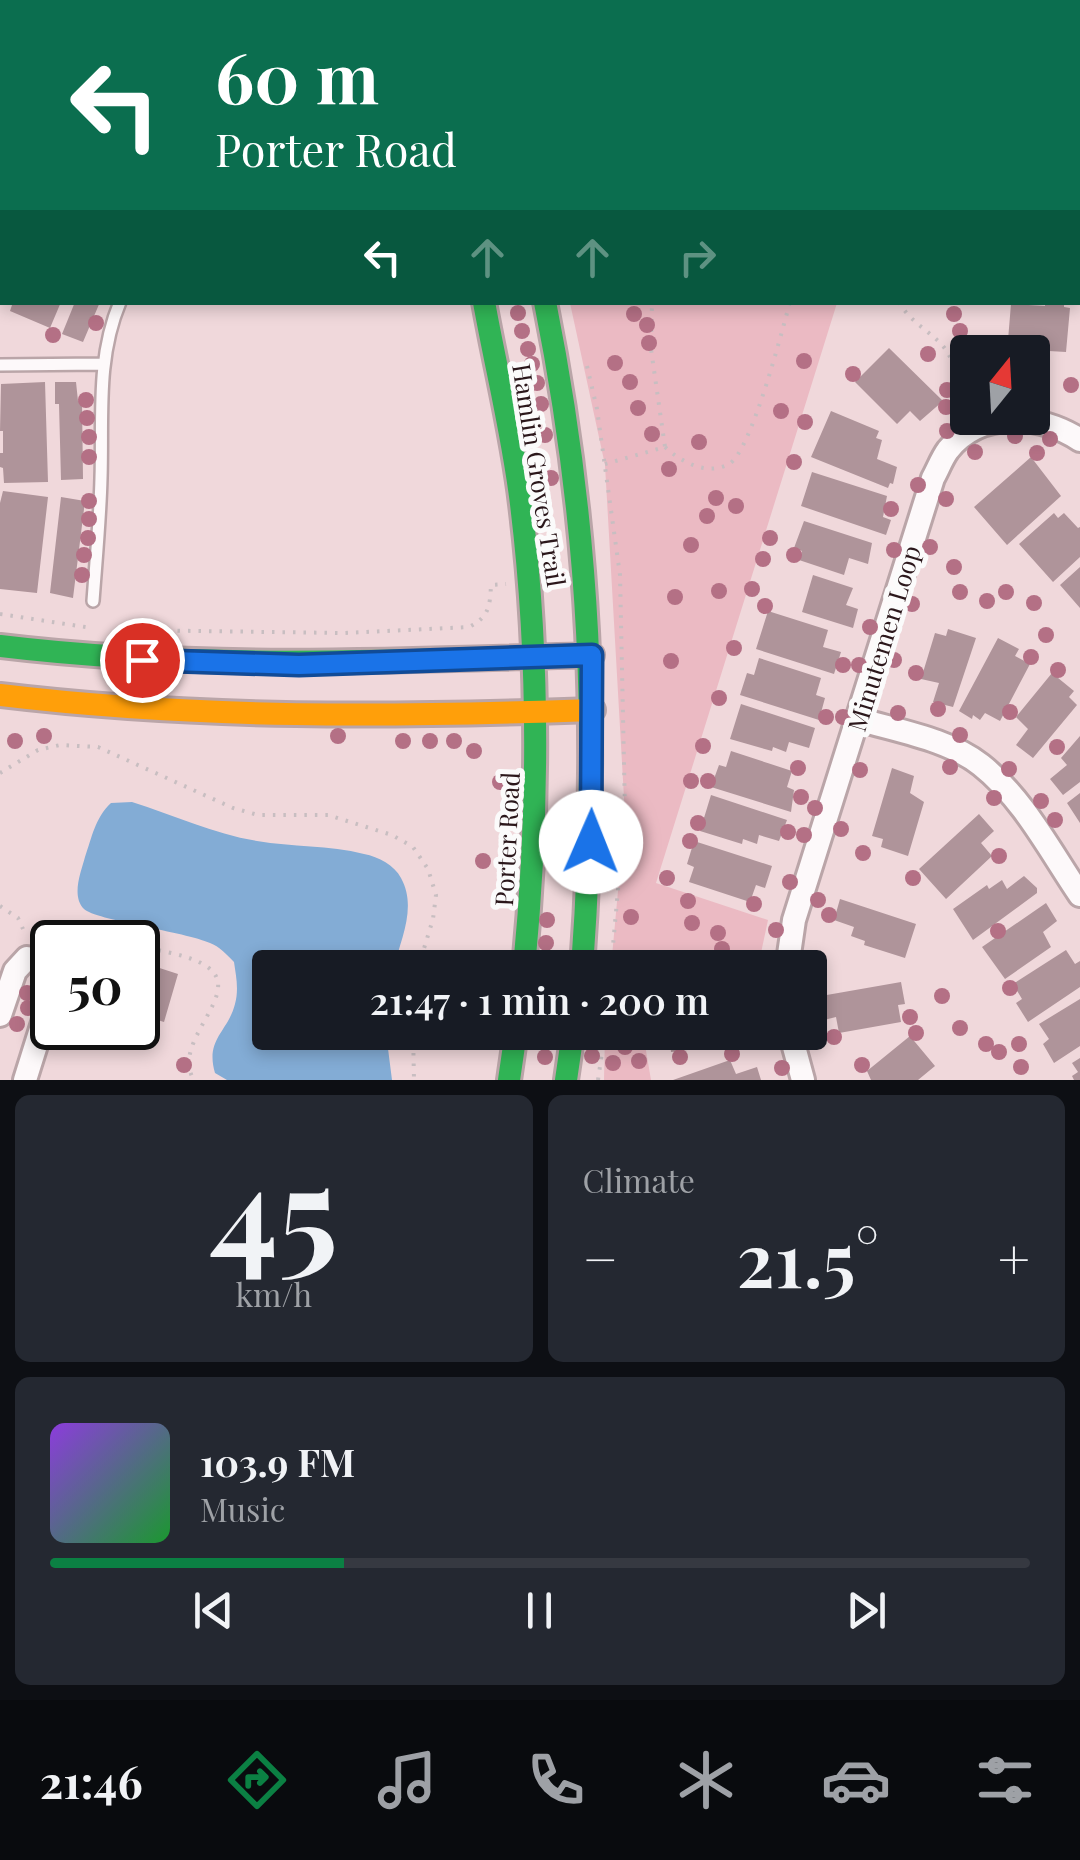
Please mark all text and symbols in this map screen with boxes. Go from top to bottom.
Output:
text: 60 m [215,28,379,122]
icon: left [50,40,180,170]
text: Porter Road [215,118,457,178]
icon: left [355,230,410,285]
icon: ahead [460,230,515,285]
icon: ahead [565,230,620,285]
icon: right [670,230,725,285]
north arrow [950,335,1050,435]
map controls [950,335,1050,435]
street label: Hamlin Groves Trail [506,361,574,589]
street label: Minutemen Loop [839,541,927,735]
pin [100,618,185,703]
icon: arrive [115,633,170,688]
street label: Porter Road [486,771,526,907]
position arrow [539,790,643,894]
speed limit sign: 50 [30,920,160,1050]
text: 21:47 · 1 min · 200 m [370,974,709,1025]
text: 45 [210,1120,338,1294]
text: Climate [583,1158,695,1201]
text: 21.5° [737,1207,879,1307]
text: − [583,1220,618,1294]
text: + [998,1220,1030,1294]
text: km/h [235,1272,312,1315]
text: 103.9 FM [200,1436,355,1487]
text: Music [200,1487,285,1530]
icon: previous [186,1583,241,1638]
icon: pause [512,1583,567,1638]
icon: next [839,1583,894,1638]
icon: directions [222,1745,292,1815]
icon: music [372,1745,442,1815]
icon: phone [521,1745,591,1815]
icon: climate [671,1745,741,1815]
icon: car [821,1745,891,1815]
icon: filters [970,1745,1040,1815]
text: 21:46 [40,1750,143,1810]

